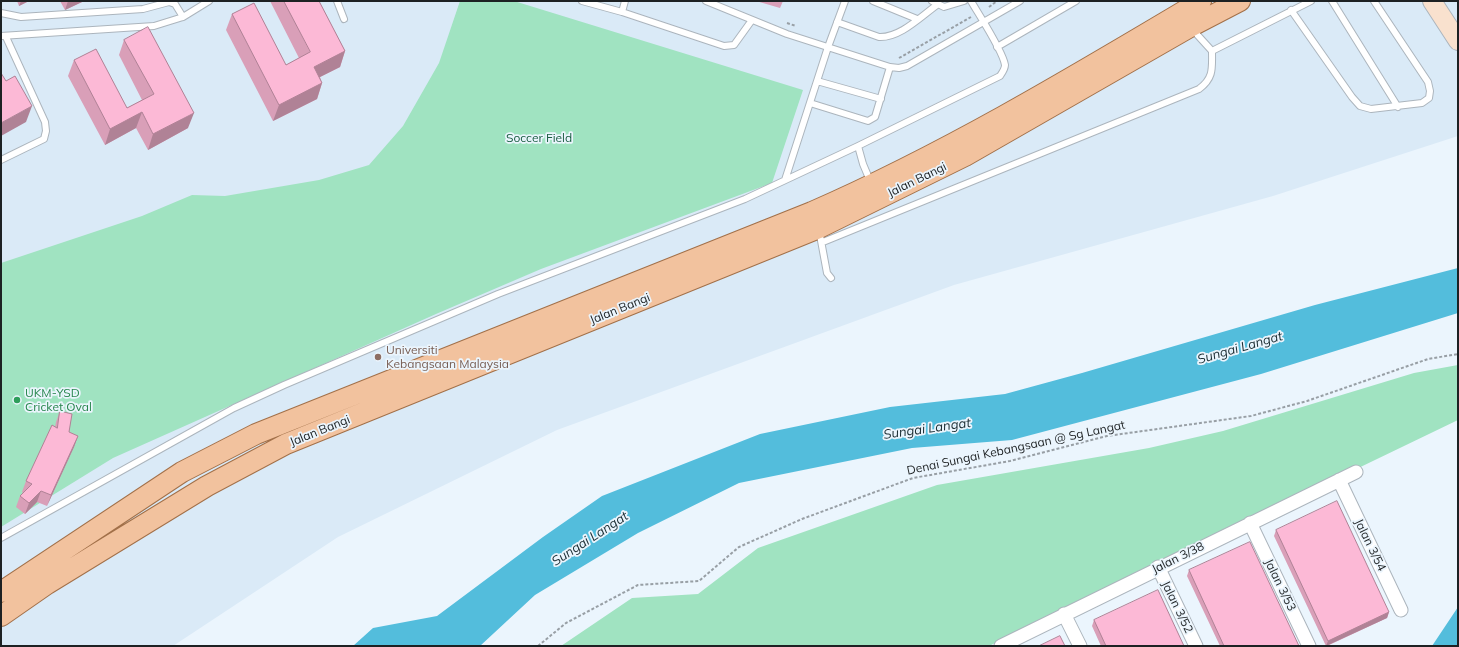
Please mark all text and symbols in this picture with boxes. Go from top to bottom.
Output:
park label: Soccer Field [506,131,572,145]
street label: Jalan Bangi [885,160,949,200]
street label: Jalan Bangi [588,290,652,328]
water label: Sungai Langat [1196,328,1284,368]
place label: Universiti Kebangsaan Malaysia [386,343,509,371]
marker: Universiti Kebangsaan Malaysia [373,352,383,362]
place label: UKM-YSD Cricket Oval [25,386,92,414]
marker: UKM-YSD Cricket Oval [12,395,22,405]
street label: Jalan Bangi [288,412,352,450]
water label: Sungai Langat [882,415,972,443]
street label: Denai Sungai Kebangsaan @ Sg Langat [906,418,1126,478]
water label: Sungai Langat [549,508,631,570]
street label: Jalan 3/54 [1351,516,1389,574]
street label: Jalan 3/38 [1149,539,1207,577]
street label: Jalan 3/53 [1261,556,1299,614]
street label: Jalan 3/52 [1158,578,1196,636]

